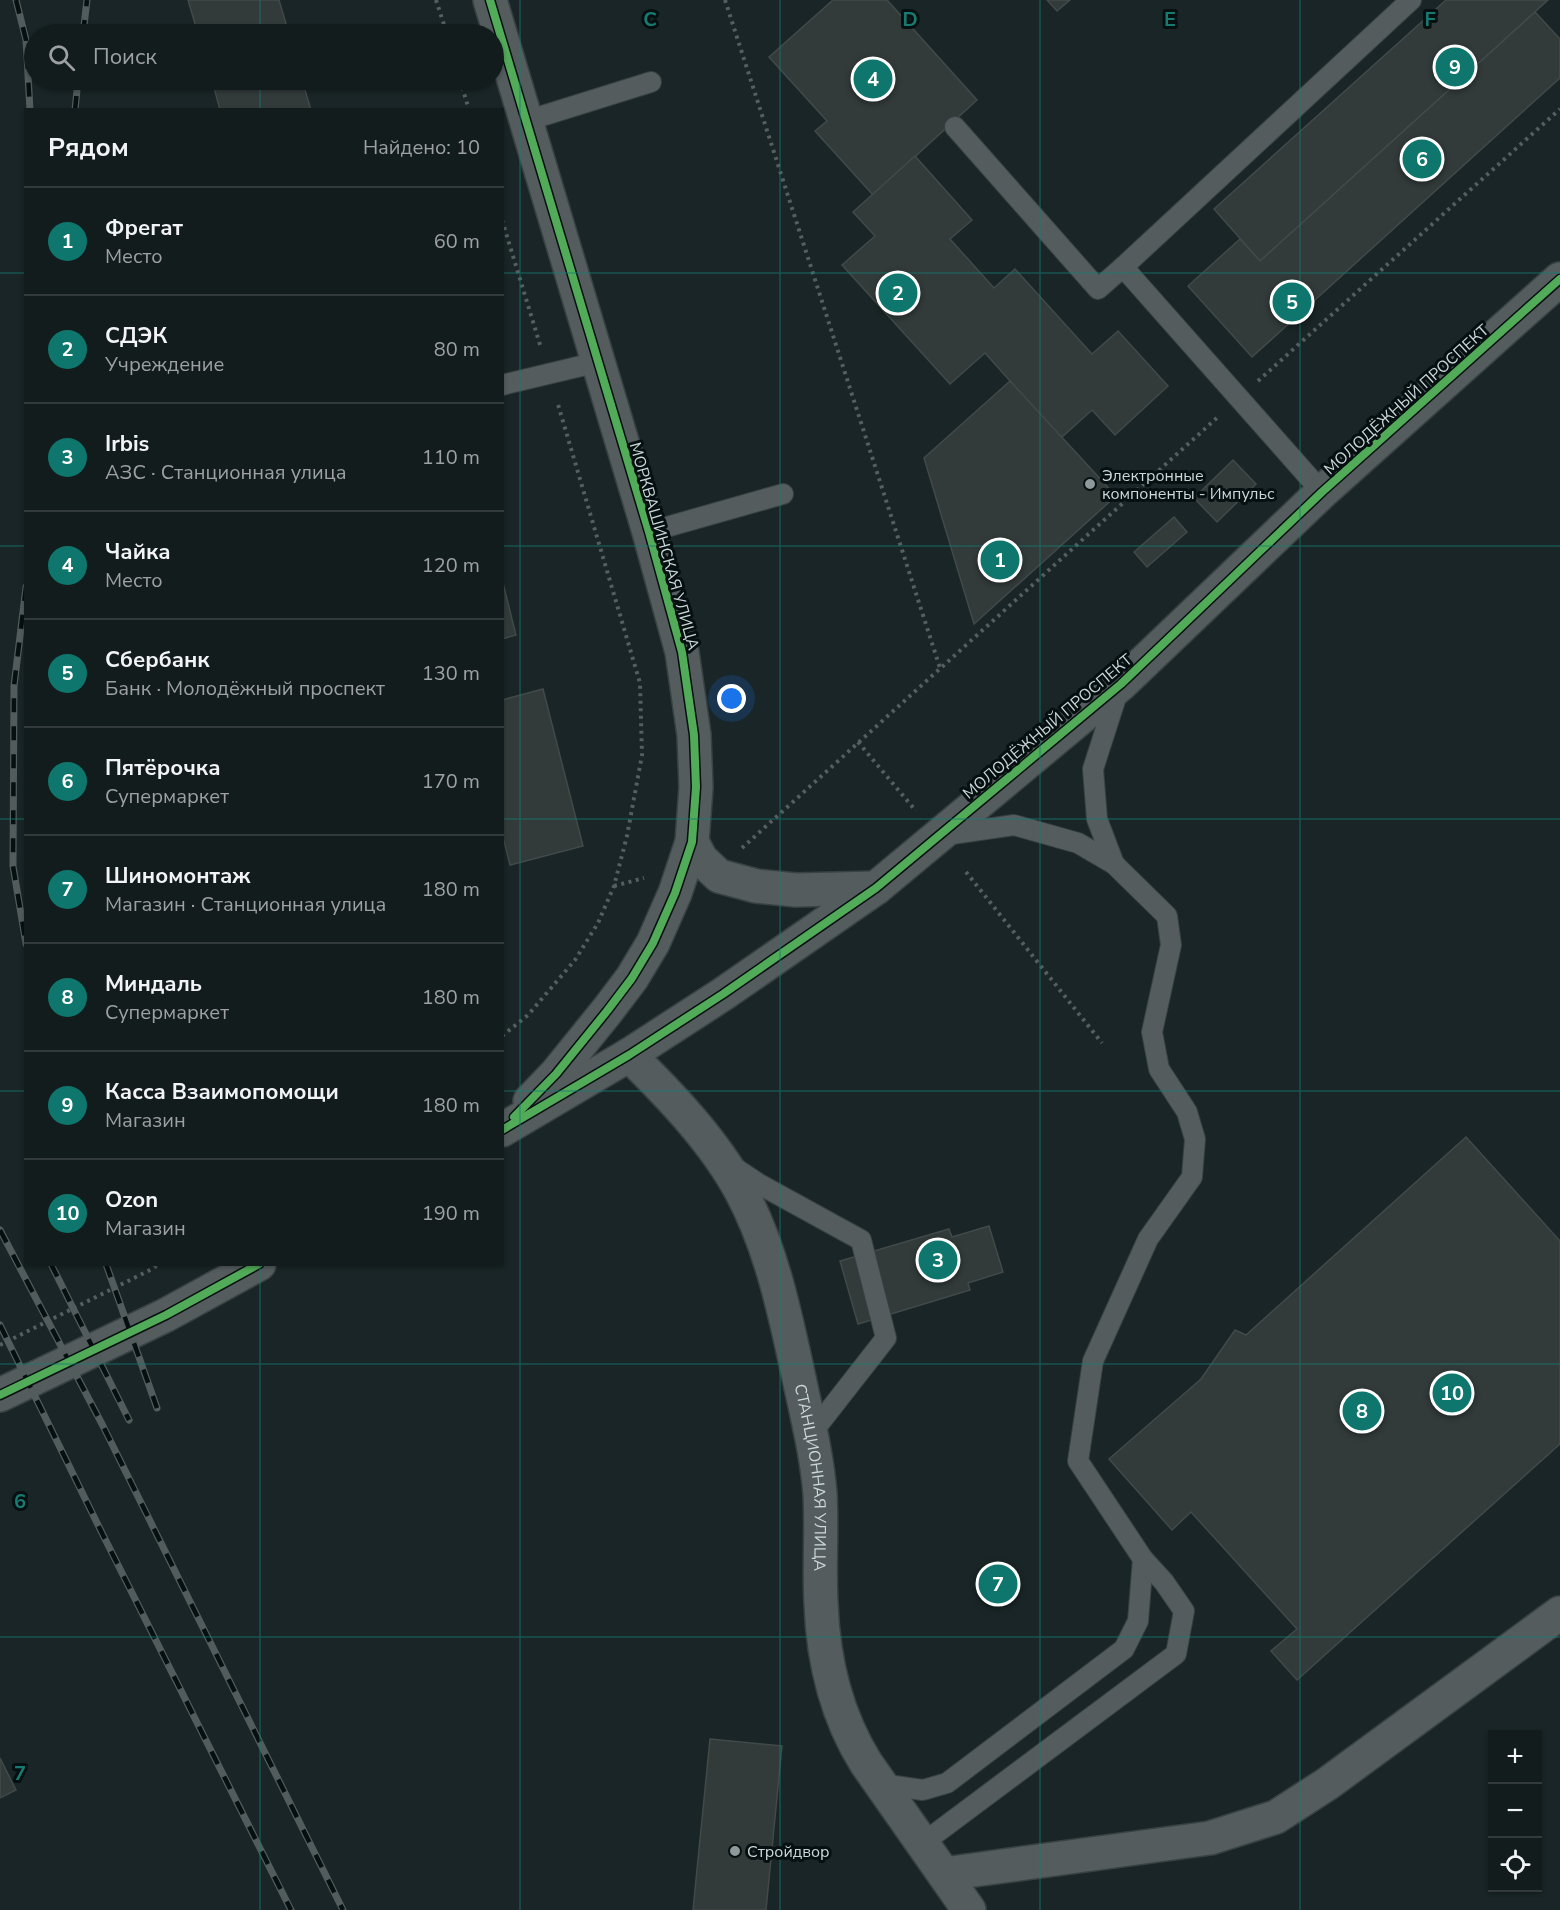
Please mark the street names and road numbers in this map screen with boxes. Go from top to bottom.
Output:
street label: МОЛОДЁЖНЫЙ ПРОСПЕКТ [1319,319,1494,480]
street label: МОРКВАШИНСКАЯ УЛИЦА [624,440,704,653]
street label: МОЛОДЁЖНЫЙ ПРОСПЕКТ [958,649,1137,804]
street label: СТАНЦИОННАЯ УЛИЦА [789,1382,831,1572]

